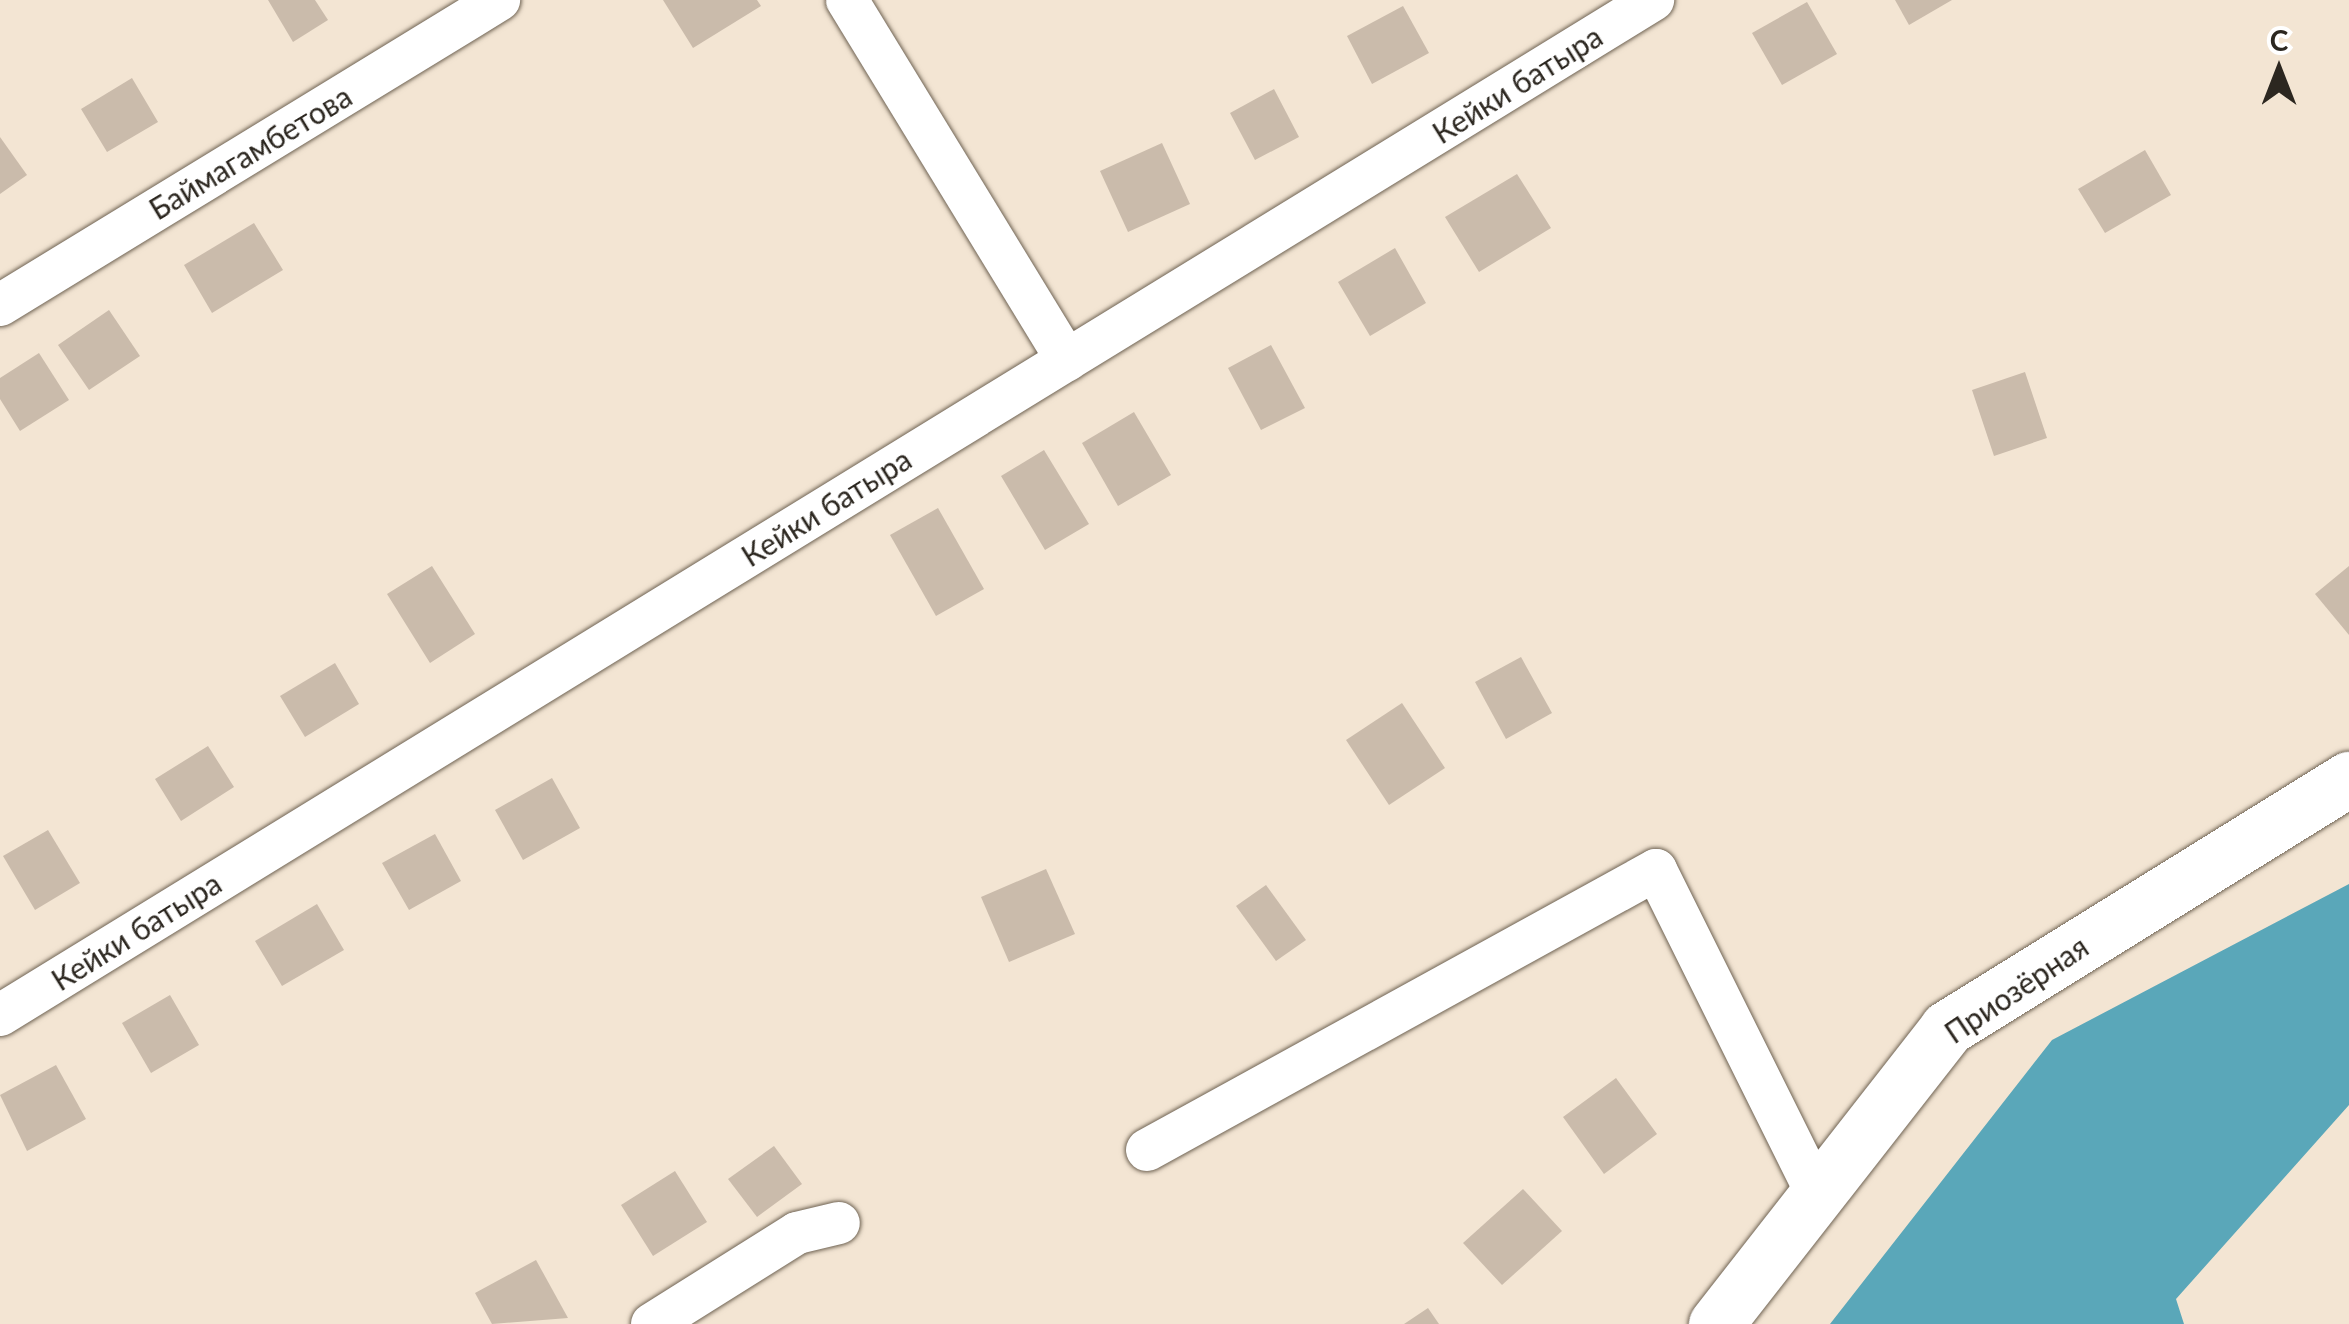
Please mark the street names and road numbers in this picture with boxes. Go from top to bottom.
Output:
street label: Кейки батыра [1426,18,1608,150]
street label: Баймагамбетова [142,77,358,227]
street label: Кейки батыра [735,441,917,573]
street label: Кейки батыра [45,865,227,997]
street label: Приозёрная [1937,928,2095,1050]

